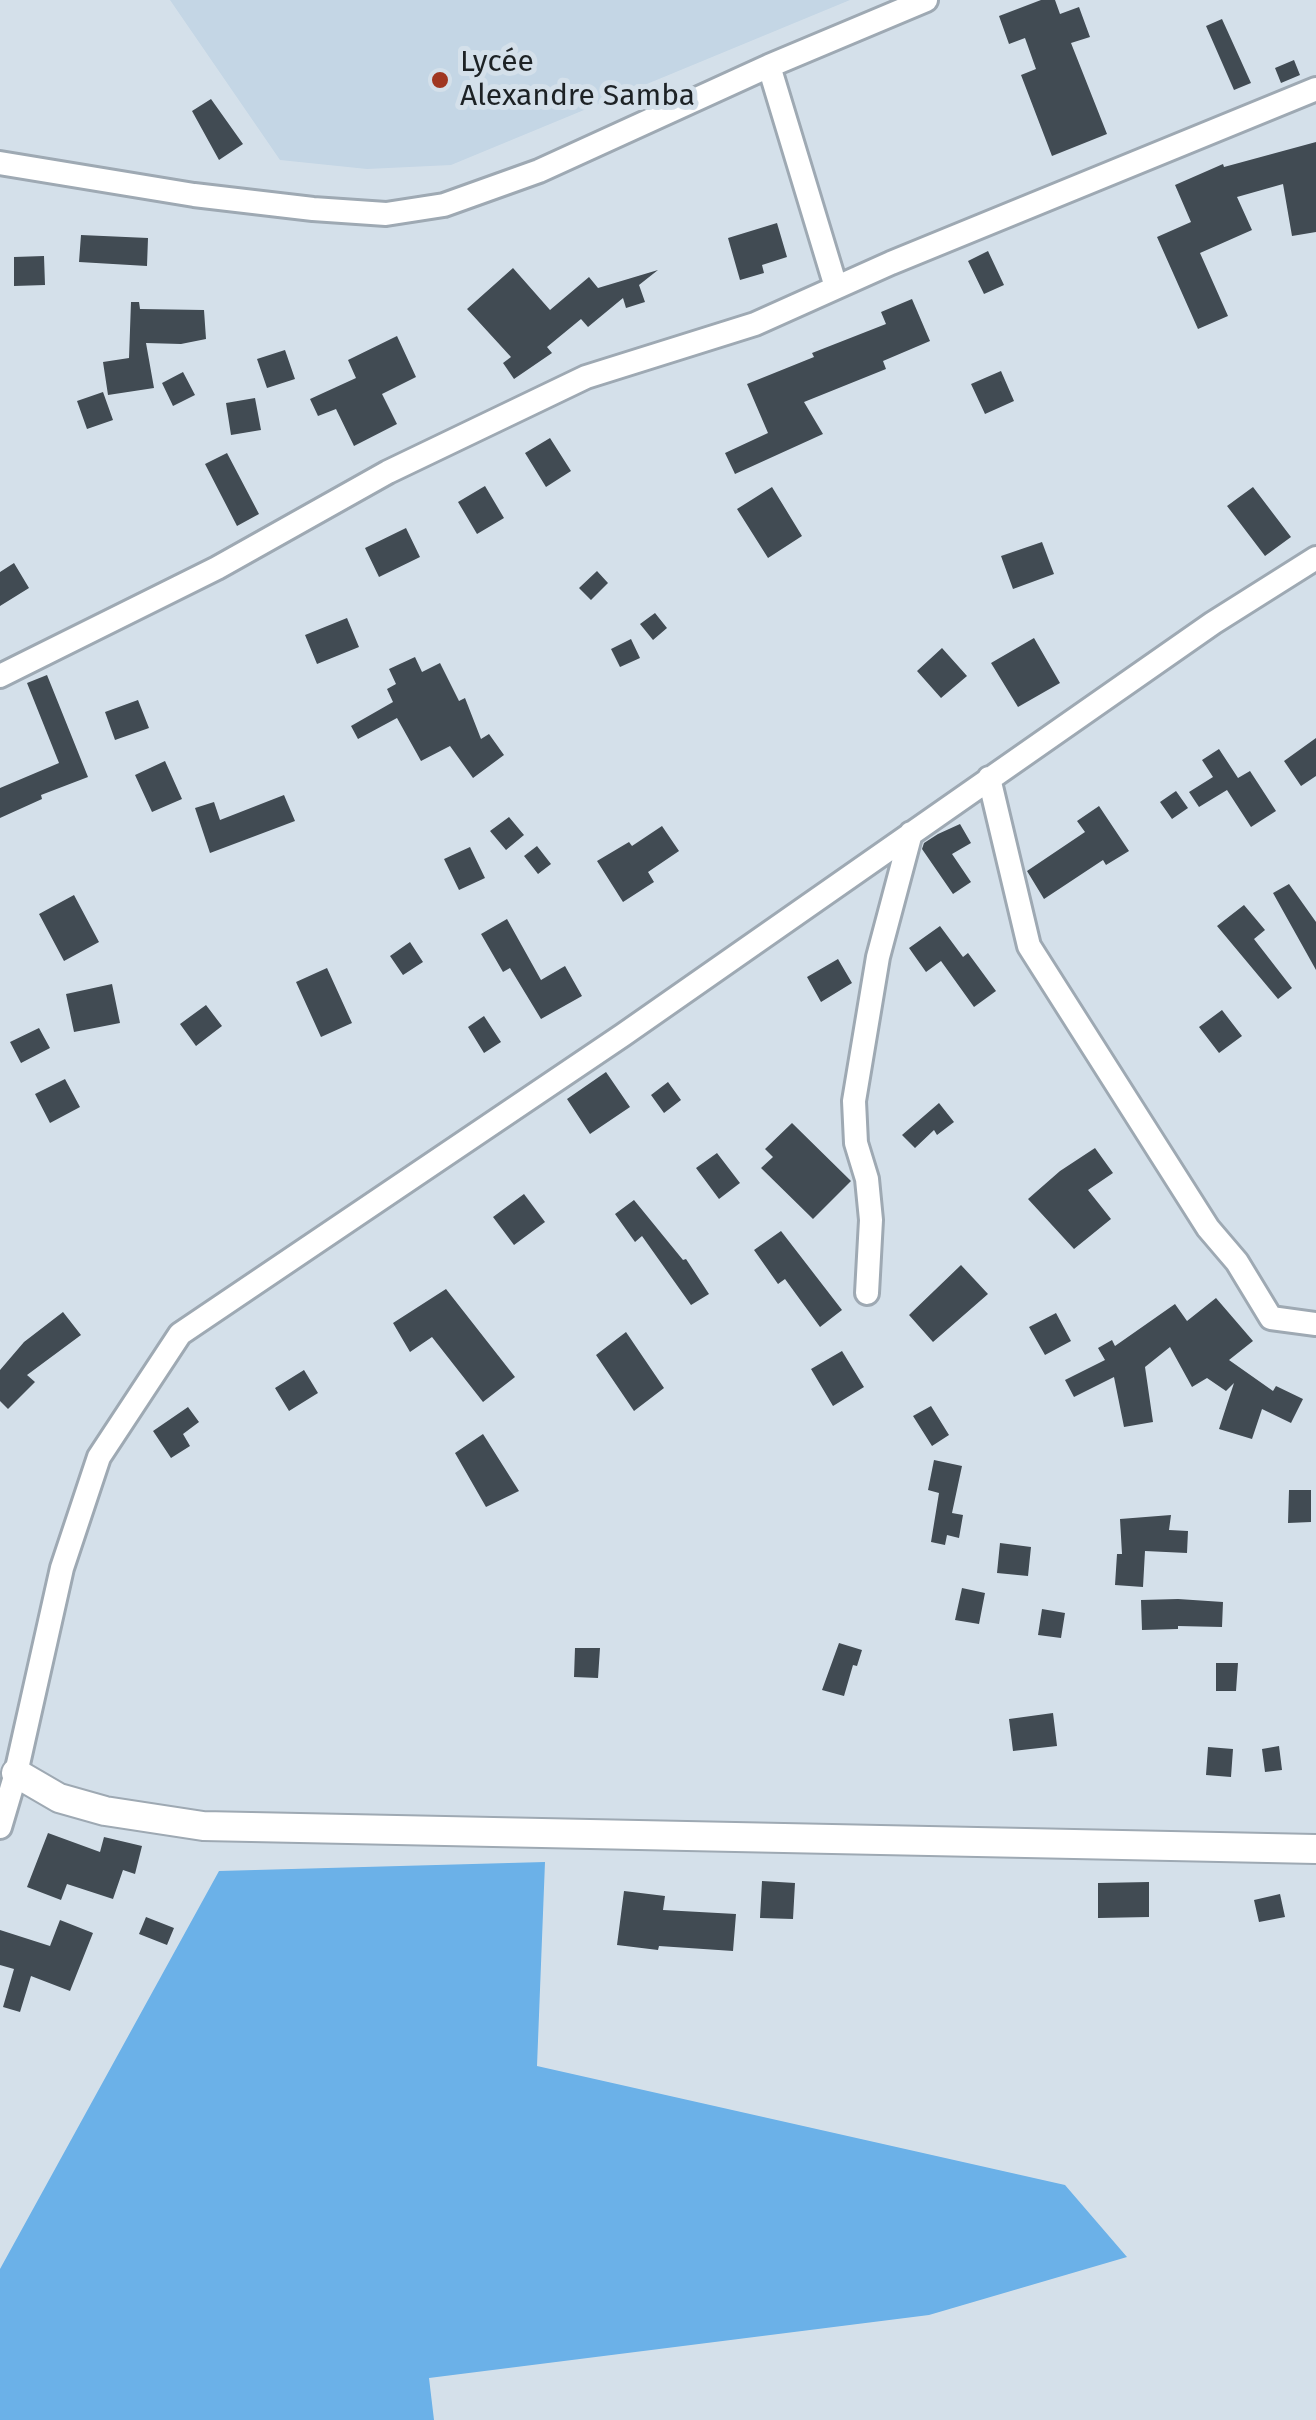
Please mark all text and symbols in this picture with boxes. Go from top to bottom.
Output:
place label: Lycée Alexandre Samba [460,45,695,116]
marker: Lycée Alexandre Samba [429,69,451,91]

